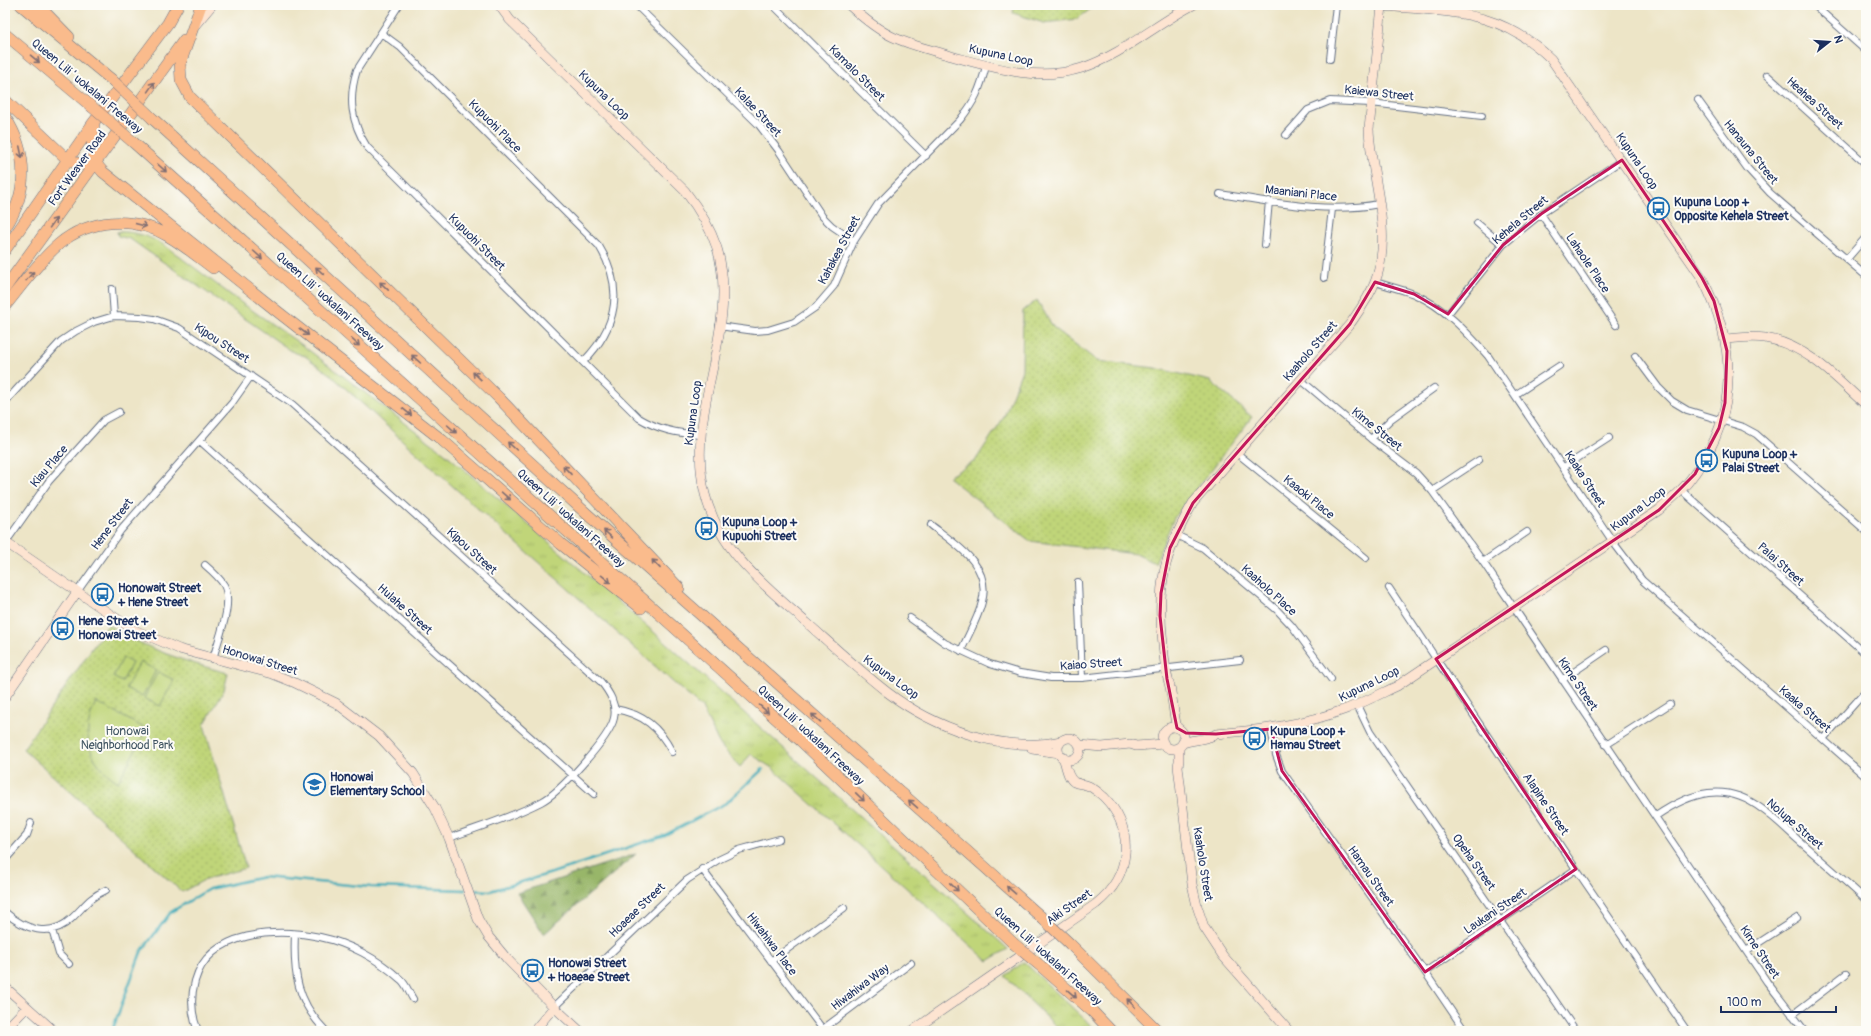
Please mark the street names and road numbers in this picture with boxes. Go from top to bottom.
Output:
street label: Queen Liliʻuokalani Freeway [28,36,145,137]
street label: Kupuna Loop [967,41,1035,70]
street label: Kamalo Street [825,42,888,105]
street label: Kupuna Loop [575,67,633,124]
street label: Heahea Street [1783,74,1846,133]
street label: Kaiewa Street [1344,82,1415,105]
street label: Kalae Street [731,84,784,140]
street label: Kupuohi Place [465,97,524,156]
street label: Hanauna Street [1720,117,1781,188]
street label: Fort Weaver Road [45,128,110,209]
street label: Kupuna Loop [1612,130,1661,193]
street label: Maaniani Place [1264,182,1338,205]
street label: Kehela Street [1489,193,1551,248]
street label: Kupuohi Street [445,211,508,274]
street label: Kahakea Street [815,213,864,287]
street label: Lahaole Place [1562,231,1613,296]
street label: Queen Liliʻuokalani Freeway [273,249,387,354]
street label: Kaaholo Street [1280,318,1341,385]
street label: Kipou Street [191,320,252,367]
street label: Kupuna Loop [682,379,706,446]
street label: Kime Street [1348,404,1405,454]
street label: Kiau Place [27,442,71,490]
street label: Kaaka Street [1561,448,1608,510]
street label: Queen Liliʻuokalani Freeway [514,466,628,571]
street label: Kaaoki Place [1280,472,1337,523]
street label: Kupuna Loop [1608,484,1669,535]
street label: Hene Street [88,495,137,553]
street label: Kipou Street [443,525,500,578]
street label: Palai Street [1754,540,1807,589]
street label: Kaaholo Place [1238,562,1300,619]
street label: Hulahe Street [374,581,435,638]
street label: Honowai Street [220,642,300,679]
street label: Kupuna Loop [860,652,922,703]
street label: Kaiao Street [1060,655,1123,674]
street label: Kime Street [1554,655,1601,714]
street label: Kupuna Loop [1337,663,1402,706]
street label: Queen Liliʻuokalani Freeway [754,682,867,789]
street label: Kaaka Street [1776,683,1834,736]
street label: Alapine Street [1519,770,1572,838]
street label: Nolupe Street [1763,796,1826,853]
street label: Kaaholo Street [1189,826,1216,902]
street label: Opeha Street [1449,831,1499,894]
street label: Hamau Street [1344,843,1397,910]
street label: Hoaeae Street [606,880,669,941]
street label: Laukani Street [1461,885,1530,938]
street label: Aiki Street [1044,886,1095,929]
street label: Queen Liliʻuokalani Freeway [991,904,1105,1009]
street label: Hiwahiwa Place [743,910,800,979]
street label: Kime Street [1736,923,1783,982]
street label: Hiwahiwa Way [828,961,892,1014]

